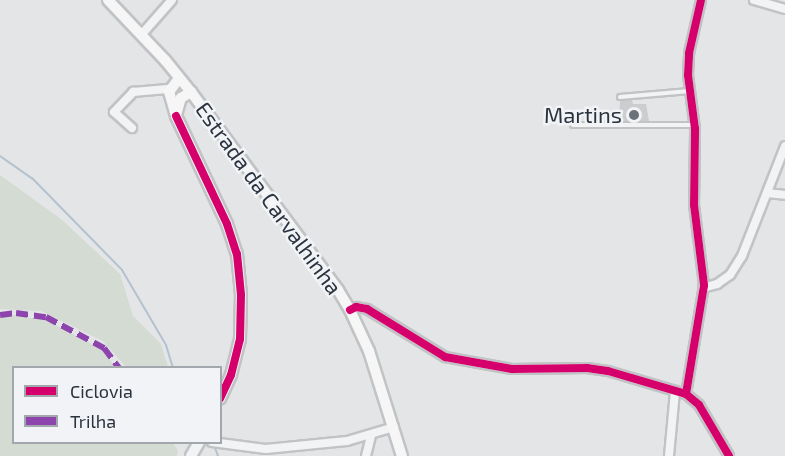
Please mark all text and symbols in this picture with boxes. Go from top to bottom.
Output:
street label: Estrada da Carvalhinha [190,97,348,299]
place label: Martins [544,102,622,128]
marker: Martins [627,108,641,122]
legend [12,366,222,444]
text: Ciclovia [70,380,133,402]
text: Trilha [70,410,116,432]

